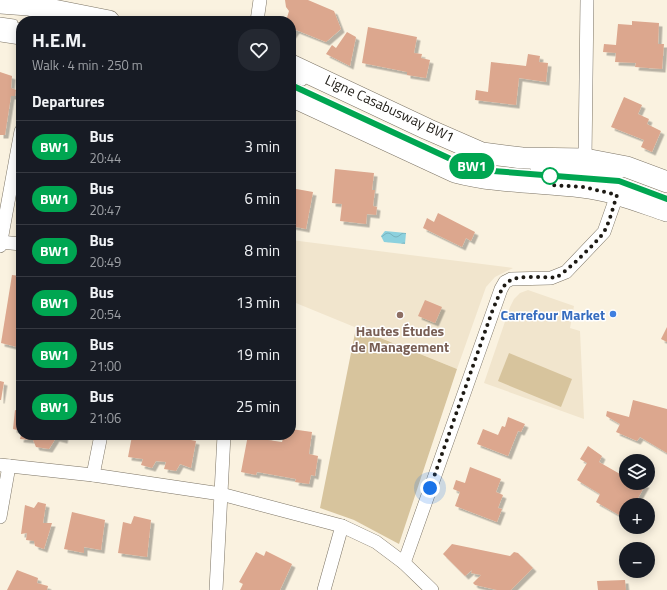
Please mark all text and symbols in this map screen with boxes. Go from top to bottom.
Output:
text: H.E.M. [32,25,86,54]
button: heart [238,29,280,71]
text: Walk · 4 min · 250 m [32,55,143,75]
street label: Ligne Casabusway BW1 [322,69,458,147]
text: Departures [32,90,105,113]
text: Bus [89,125,114,148]
text: 3 min [244,135,280,158]
text: BW1 [40,136,69,157]
text: 20:44 [89,148,121,168]
line badge: BW1 [449,153,495,179]
text: BW1 [457,155,487,176]
unlabelled marker [541,167,559,185]
text: Bus [89,177,114,200]
text: 6 min [244,187,280,210]
text: BW1 [40,188,69,209]
text: 20:47 [89,200,121,220]
text: Bus [89,229,114,252]
text: 8 min [244,239,280,262]
text: BW1 [40,240,69,261]
text: 20:49 [89,252,121,272]
text: Bus [89,281,114,304]
text: 13 min [236,291,280,314]
text: BW1 [40,292,69,313]
text: 20:54 [89,304,121,324]
place label: Carrefour Market [501,304,605,325]
marker: Carrefour Market [608,309,618,319]
marker: Hautes Études de Management [395,310,405,320]
place label: Hautes Études de Management [351,320,449,357]
text: Bus [89,333,114,356]
text: 19 min [236,343,280,366]
text: BW1 [40,344,69,365]
text: 21:00 [89,356,121,376]
text: Bus [89,385,114,408]
text: 25 min [236,395,280,418]
text: BW1 [40,396,69,417]
text: 21:06 [89,408,121,428]
map controls [619,454,655,578]
button: layers [619,454,655,490]
your location [420,478,440,498]
button: + [619,498,655,534]
button: − [619,542,655,578]

